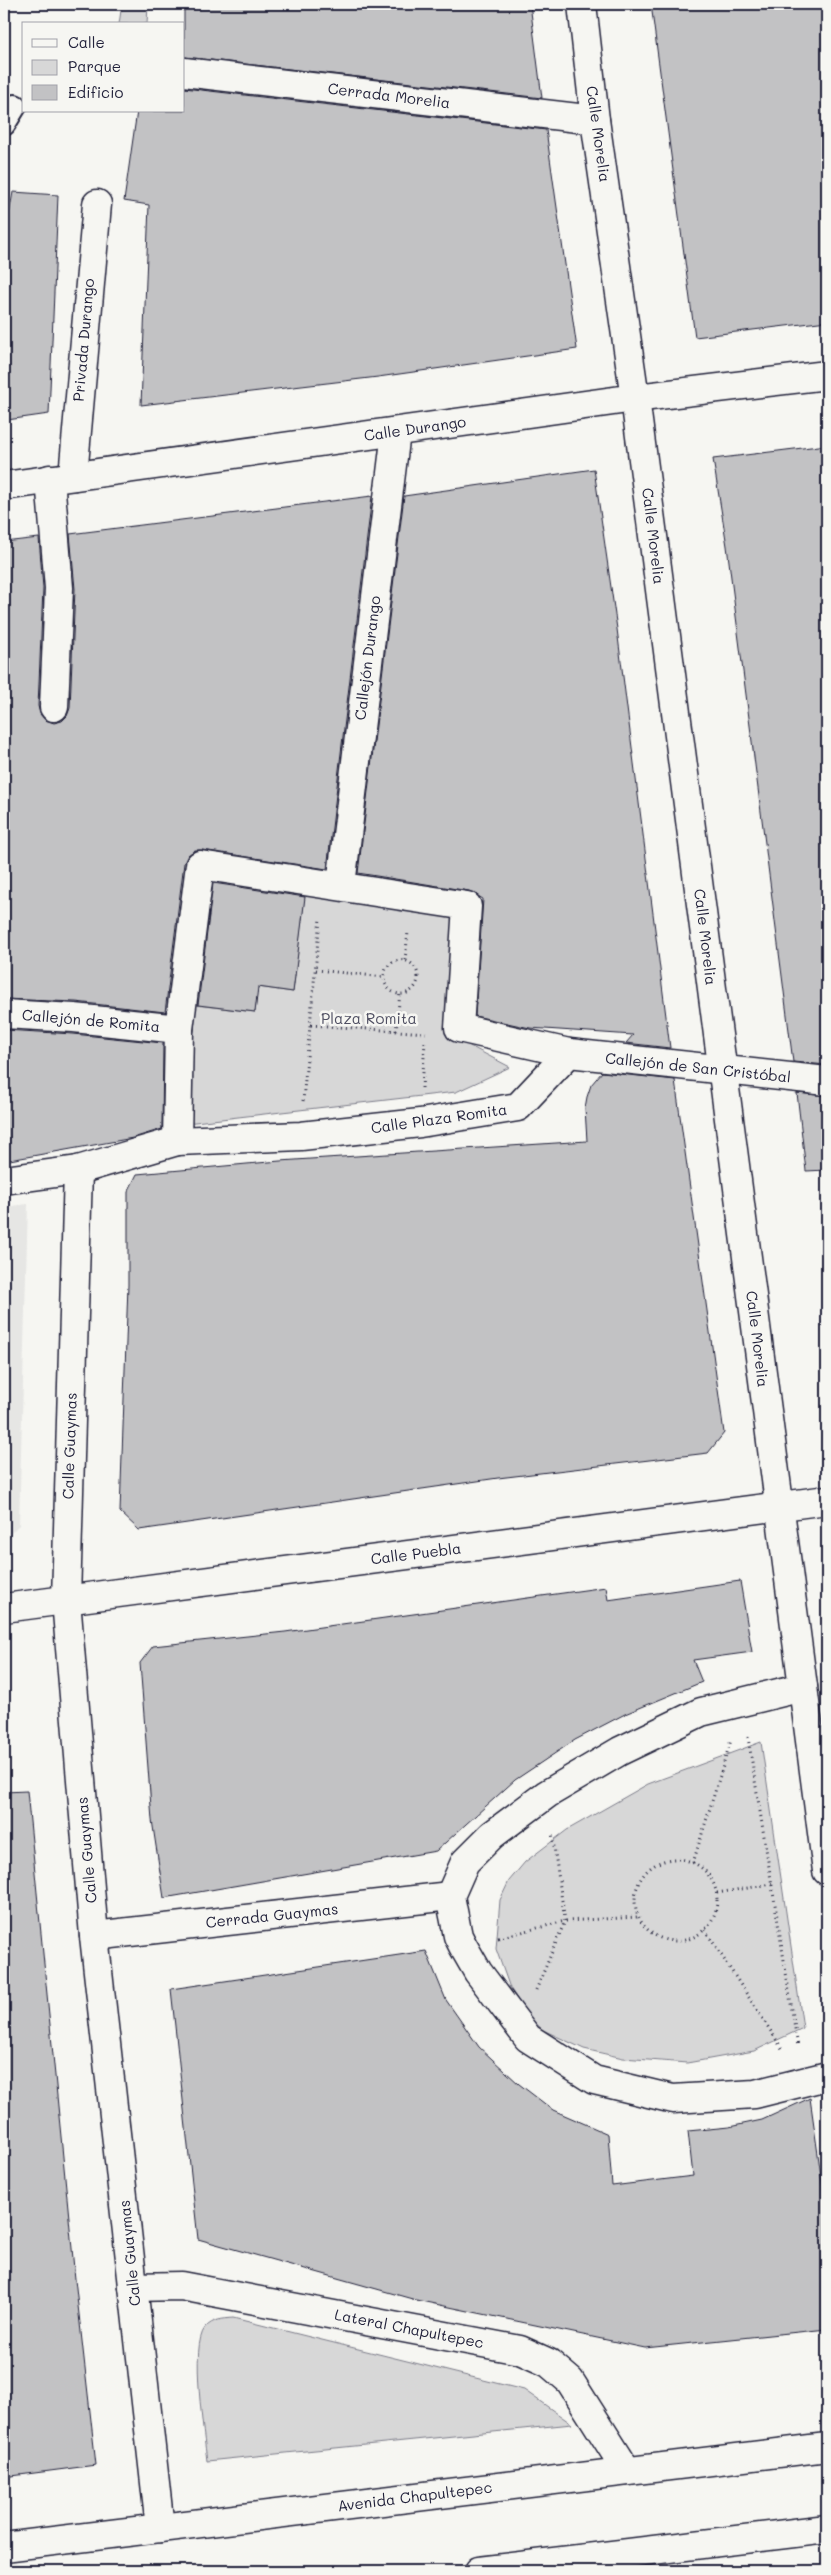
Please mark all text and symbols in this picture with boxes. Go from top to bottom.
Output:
legend [22,22,185,112]
text: Calle [68,32,105,52]
text: Parque [68,56,121,76]
street label: Cerrada Morelia [327,78,452,112]
text: Edificio [68,82,124,102]
street label: Calle Morelia [582,84,616,183]
street label: Privada Durango [68,277,98,402]
street label: Calle Durango [362,411,467,445]
street label: Calle Morelia [638,486,670,585]
street label: Callejón Durango [349,594,385,721]
street label: Calle Morelia [690,887,722,986]
street label: Callejón de Romita [21,1004,161,1036]
park label: Plaza Romita [321,1008,417,1028]
street label: Callejón de San Cristóbal [604,1047,792,1087]
street label: Calle Plaza Romita [369,1099,508,1137]
street label: Calle Morelia [742,1289,774,1388]
street label: Calle Guaymas [57,1392,81,1500]
street label: Calle Puebla [369,1538,462,1568]
street label: Calle Guaymas [71,1796,101,1904]
street label: Cerrada Guaymas [205,1898,339,1932]
street label: Calle Guaymas [113,2199,145,2307]
street label: Lateral Chapultepec [333,2304,486,2352]
street label: Avenida Chapultepec [336,2477,494,2515]

